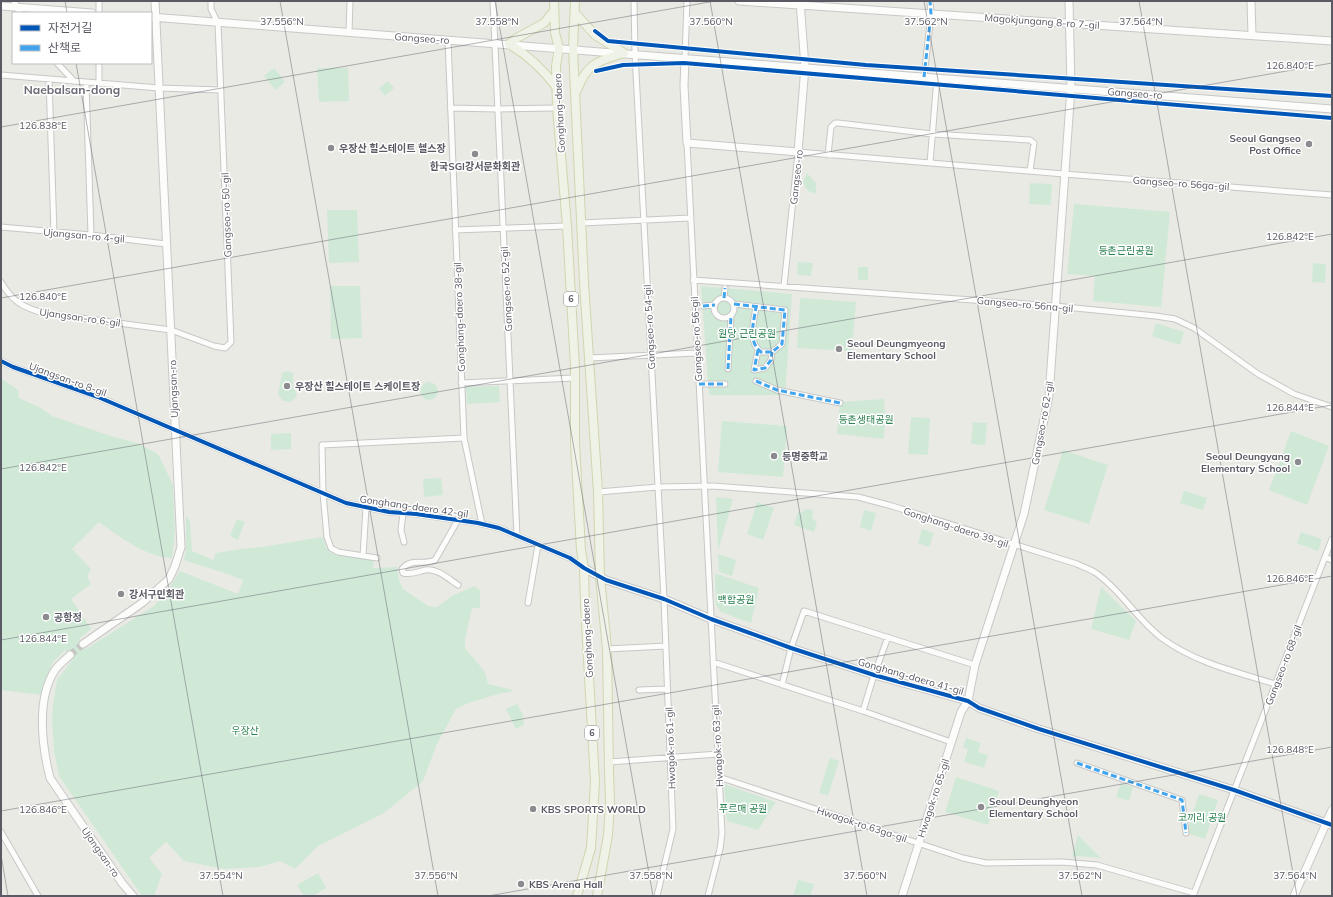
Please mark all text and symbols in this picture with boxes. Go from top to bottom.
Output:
street label: Magokjungang 8-ro 7-gil [984,11,1100,32]
legend [12,12,152,64]
text: 37.556°N [260,15,304,28]
text: 37.558°N [475,15,519,28]
text: 37.560°N [689,15,733,28]
text: 37.562°N [904,15,948,28]
text: 37.564°N [1119,15,1163,28]
text: 자전거길 [48,20,92,35]
street label: Gangseo-ro [394,30,450,47]
text: 산책로 [48,40,81,55]
text: 126.840°E [1266,59,1314,72]
street label: Gonghang-daero [551,72,568,153]
district label: Naebalsan-dong [24,82,120,97]
street label: Gangseo-ro [1107,85,1163,102]
text: 126.838°E [19,119,67,132]
place label: Seoul Gangseo Post Office [1230,132,1302,157]
marker: Seoul Gangseo Post Office [1304,139,1314,149]
place label: 우장산 힐스테이트 헬스장 [339,142,446,155]
marker: 우장산 힐스테이트 헬스장 [326,143,336,153]
marker: 한국SGI강서문화회관 [470,149,480,159]
street label: Gangseo-ro [787,149,806,205]
place label: 한국SGI강서문화회관 [430,160,520,173]
street label: Gangseo-ro 50-gil [219,172,234,258]
street label: Gangseo-ro 56ga-gil [1132,174,1230,193]
street label: Ujangsan-ro 4-gil [43,225,125,246]
text: 126.842°E [1266,230,1314,243]
park label: 등촌근린공원 [1098,244,1154,257]
street label: Gangseo-ro 52-gil [498,246,515,332]
street label: Gonghang-daero 38-gil [451,262,468,372]
street label: Gangseo-ro 54-gil [641,284,658,370]
text: 126.840°E [19,290,67,303]
road number: 6 [564,292,578,306]
street label: Gangseo-ro 56na-gil [976,294,1074,315]
street label: Gangseo-ro 56-gil [688,296,705,382]
street label: Ujangsan-ro 6-gil [39,305,121,330]
park label: 원당 근린공원 [718,327,776,340]
place label: Seoul Deungmyeong Elementary School [847,337,945,362]
marker: Seoul Deungmyeong Elementary School [834,344,844,354]
street label: Ujangsan-ro 8-gil [27,359,108,400]
street label: Ujangsan-ro [166,360,181,418]
place label: 우장산 힐스테이트 스케이트장 [295,380,420,393]
street label: Gangseo-ro 62-gil [1029,380,1056,466]
marker: 우장산 힐스테이트 스케이트장 [282,381,292,391]
text: 126.844°E [1266,401,1314,414]
park label: 등촌생태공원 [838,413,894,426]
place label: 등명중학교 [782,450,828,463]
place label: Seoul Deungyang Elementary School [1201,450,1290,475]
marker: 등명중학교 [769,451,779,461]
marker: Seoul Deungyang Elementary School [1293,457,1303,467]
text: 126.842°E [19,461,67,474]
street label: Gonghang-daero 42-gil [359,492,469,521]
street label: Gonghang-daero 39-gil [902,504,1010,551]
text: 126.846°E [1266,572,1314,585]
place label: 강서구민회관 [129,588,184,601]
marker: 강서구민회관 [116,589,126,599]
park label: 백합공원 [718,593,754,606]
street label: Gonghang-daero [579,597,596,678]
place label: 공항정 [54,611,82,624]
marker: 공항정 [41,612,51,622]
street label: Gangseo-ro 68-gil [1262,623,1305,707]
text: 126.844°E [19,632,67,645]
street label: Gonghang-daero 41-gil [856,655,965,698]
street label: Hwagok-ro 63-gil [709,705,726,787]
street label: Hwagok-ro 61-gil [663,707,678,789]
park label: 우장산 [231,724,259,737]
road number: 6 [585,726,599,740]
text: 126.848°E [1266,743,1314,756]
street label: Hwagok-ro 65-gil [915,757,952,839]
place label: Seoul Deunghyeon Elementary School [989,795,1078,820]
park label: 푸르매 공원 [719,802,767,815]
marker: Seoul Deunghyeon Elementary School [976,802,986,812]
text: 126.846°E [19,803,67,816]
place label: KBS SPORTS WORLD [541,803,646,816]
marker: KBS SPORTS WORLD [528,804,538,814]
street label: Hwagok-ro 63ga-gil [815,804,909,845]
park label: 코끼리 공원 [1178,811,1226,824]
street label: Ujangsan-ro [79,825,123,880]
text: 37.554°N [199,869,243,882]
text: 37.556°N [414,869,458,882]
text: 37.558°N [629,869,673,882]
text: 37.560°N [843,869,887,882]
text: 37.562°N [1058,869,1102,882]
text: 37.564°N [1273,869,1317,882]
place label: KBS Arena Hall [529,878,603,891]
marker: KBS Arena Hall [516,879,526,889]

